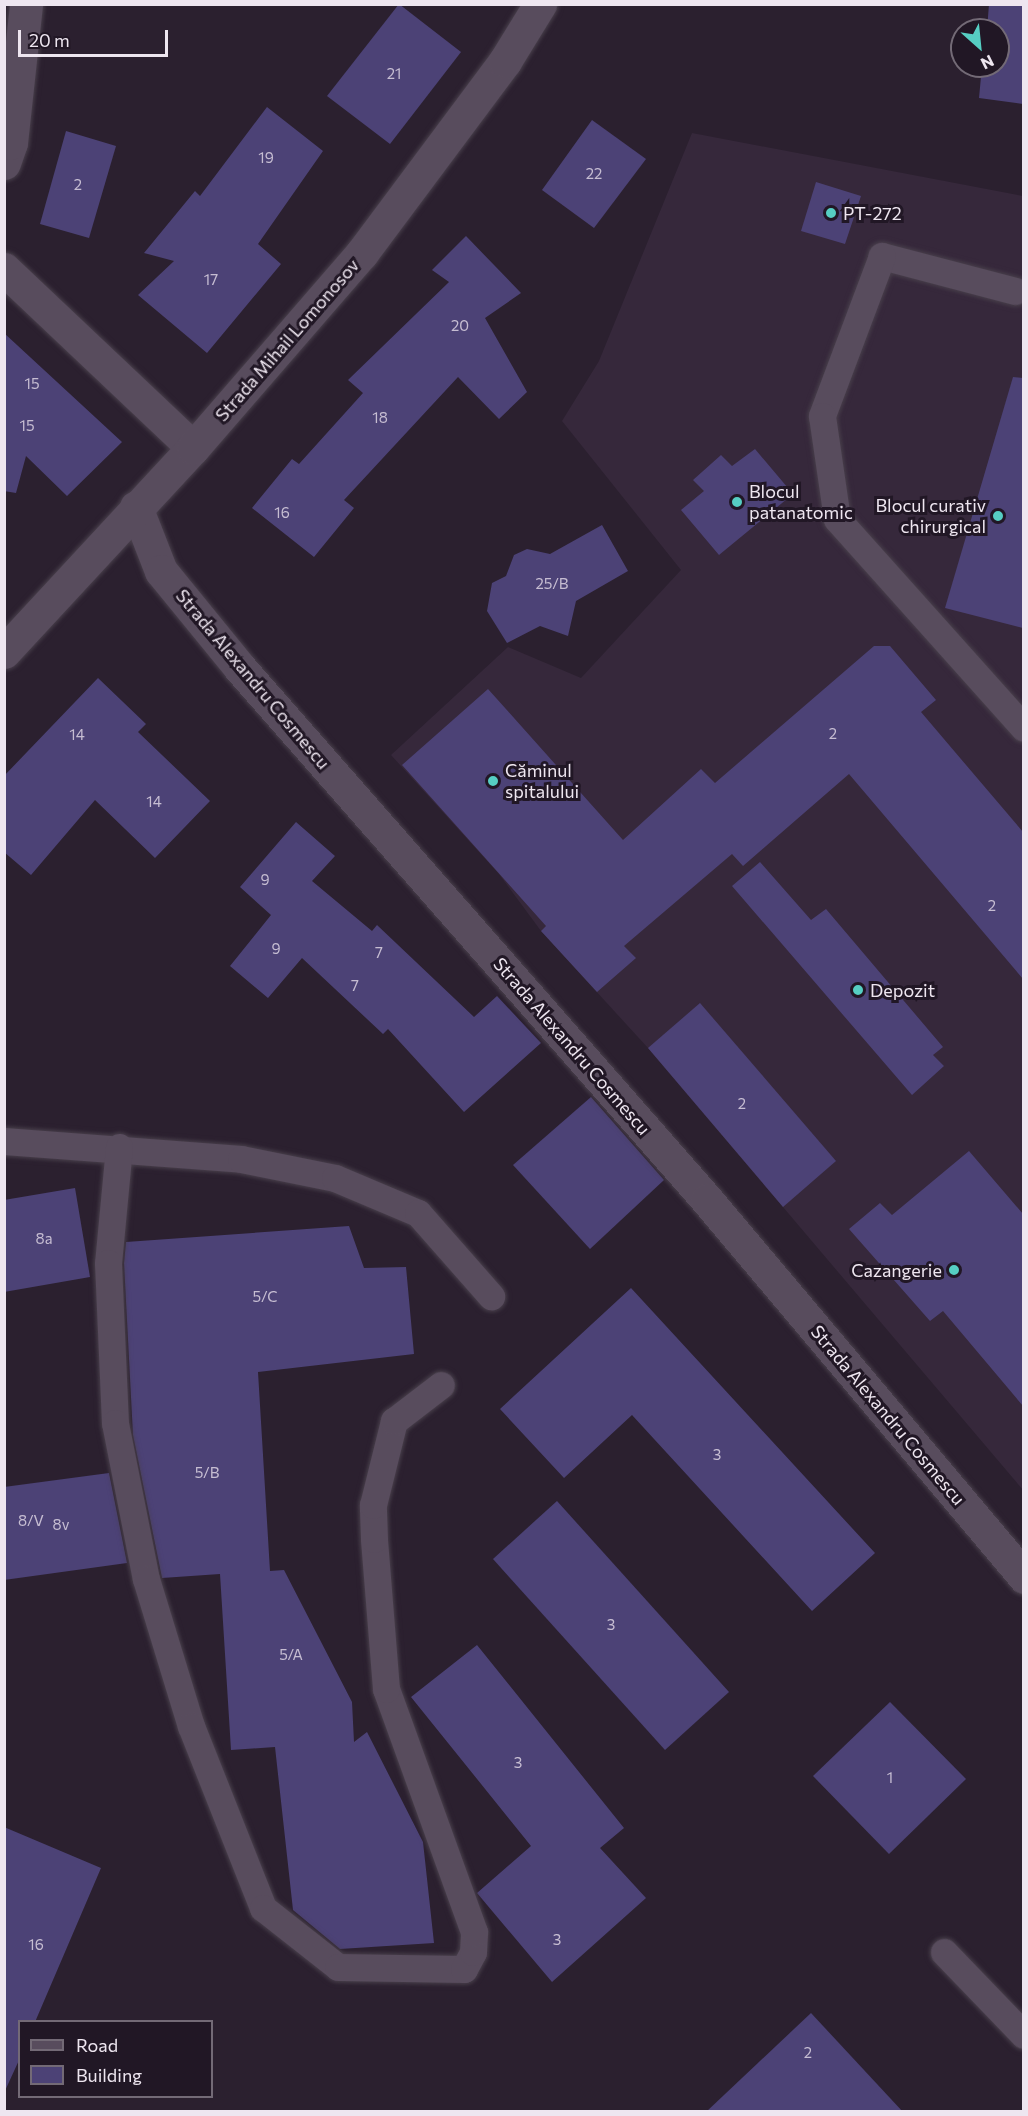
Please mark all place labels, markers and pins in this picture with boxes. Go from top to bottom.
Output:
place label: PT-272 [843,202,902,224]
marker: PT-272 [824,206,838,220]
place label: Blocul patanatomic [749,481,853,524]
marker: Blocul patanatomic [730,495,744,509]
place label: Blocul curativ chirurgical [875,495,986,538]
marker: Blocul curativ chirurgical [991,509,1005,523]
place label: Căminul spitalului [505,760,579,802]
marker: Căminul spitalului [486,774,500,788]
place label: Depozit [870,979,935,1001]
marker: Depozit [851,983,865,997]
place label: Cazangerie [851,1259,942,1281]
marker: Cazangerie [947,1263,961,1277]

